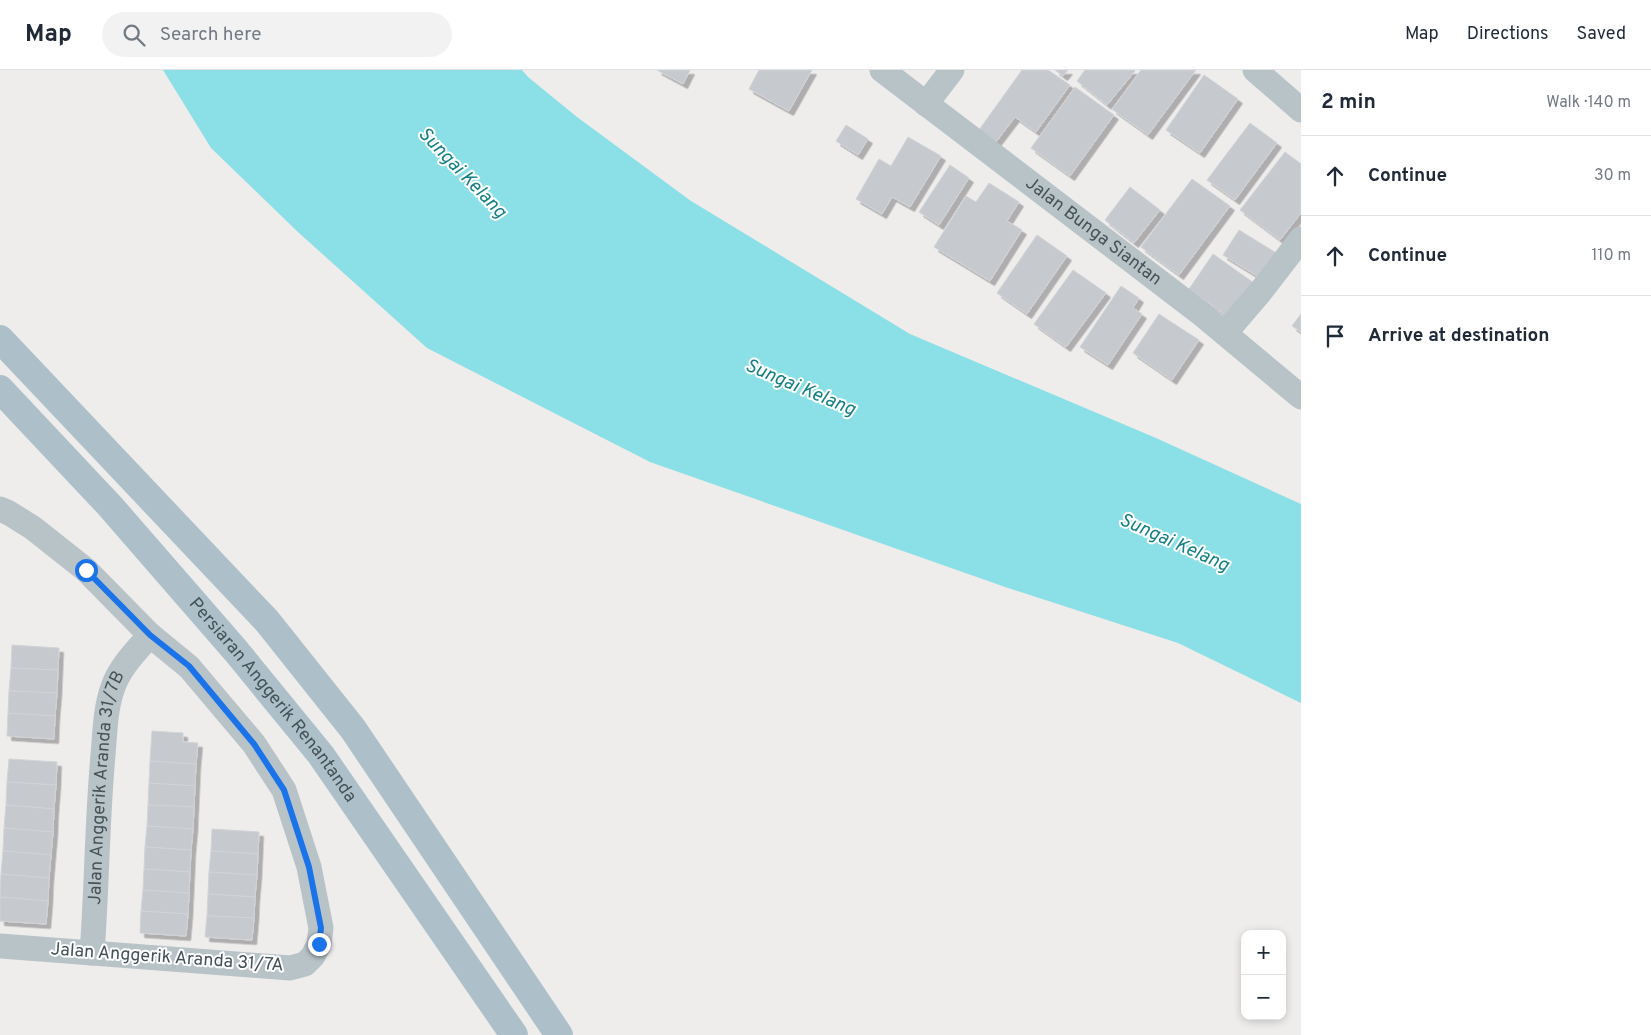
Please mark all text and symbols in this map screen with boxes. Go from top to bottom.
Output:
search box [102,12,452,57]
text: Map [25,20,72,50]
icon: search [120,21,148,49]
text: Search here [160,23,261,47]
text: Map [1405,23,1439,46]
text: Directions [1467,23,1549,46]
text: Saved [1577,23,1626,46]
text: 2 min [1321,89,1376,116]
text: Walk · 140 m [1546,93,1631,113]
water label: Sungai Kelang [412,122,512,224]
icon: ahead [1321,162,1349,190]
text: Continue [1368,164,1447,188]
text: 30 m [1594,166,1631,186]
street label: Jalan Bunga Siantan [1020,172,1166,291]
icon: ahead [1321,242,1349,270]
text: Continue [1368,244,1447,268]
text: 110 m [1591,246,1631,266]
icon: arrive [1321,322,1349,350]
text: Arrive at destination [1368,324,1549,348]
water label: Sungai Kelang [741,354,859,422]
water label: Sungai Kelang [1115,508,1233,578]
route start [75,559,98,582]
street label: Persiaran Anggerik Renantanda [183,593,362,807]
street label: Jalan Anggerik Aranda 31/7B [83,667,130,905]
map controls [1241,930,1286,1020]
button: + [1241,930,1286,975]
route end [308,933,331,956]
street label: Jalan Anggerik Aranda 31/7A [50,938,284,978]
button: − [1241,975,1286,1020]

